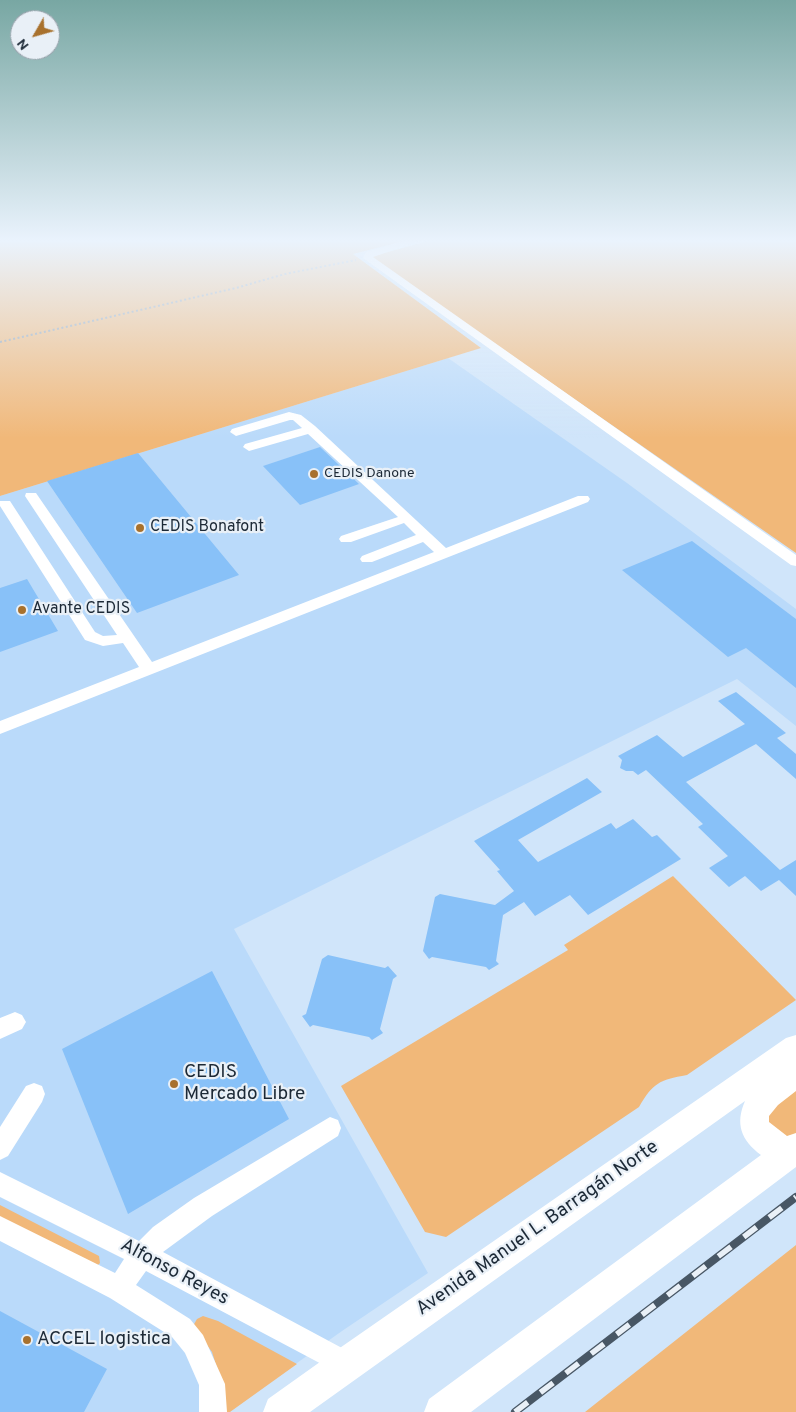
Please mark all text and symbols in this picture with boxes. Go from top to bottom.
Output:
north arrow [10,10,60,60]
text: N [14,35,33,53]
place label: CEDIS Danone [324,466,415,482]
marker: CEDIS Danone [308,468,320,480]
place label: CEDIS Bonafont [150,518,264,538]
marker: CEDIS Bonafont [134,522,146,534]
place label: Avante CEDIS [32,600,130,620]
marker: Avante CEDIS [16,604,28,616]
place label: CEDIS Mercado Libre [184,1062,305,1106]
marker: CEDIS Mercado Libre [168,1078,180,1090]
street label: Avenida Manuel L. Barragán Norte [413,1136,663,1322]
street label: Alfonso Reyes [116,1235,232,1311]
place label: ACCEL logistica [37,1329,171,1351]
marker: ACCEL logistica [21,1334,33,1346]

